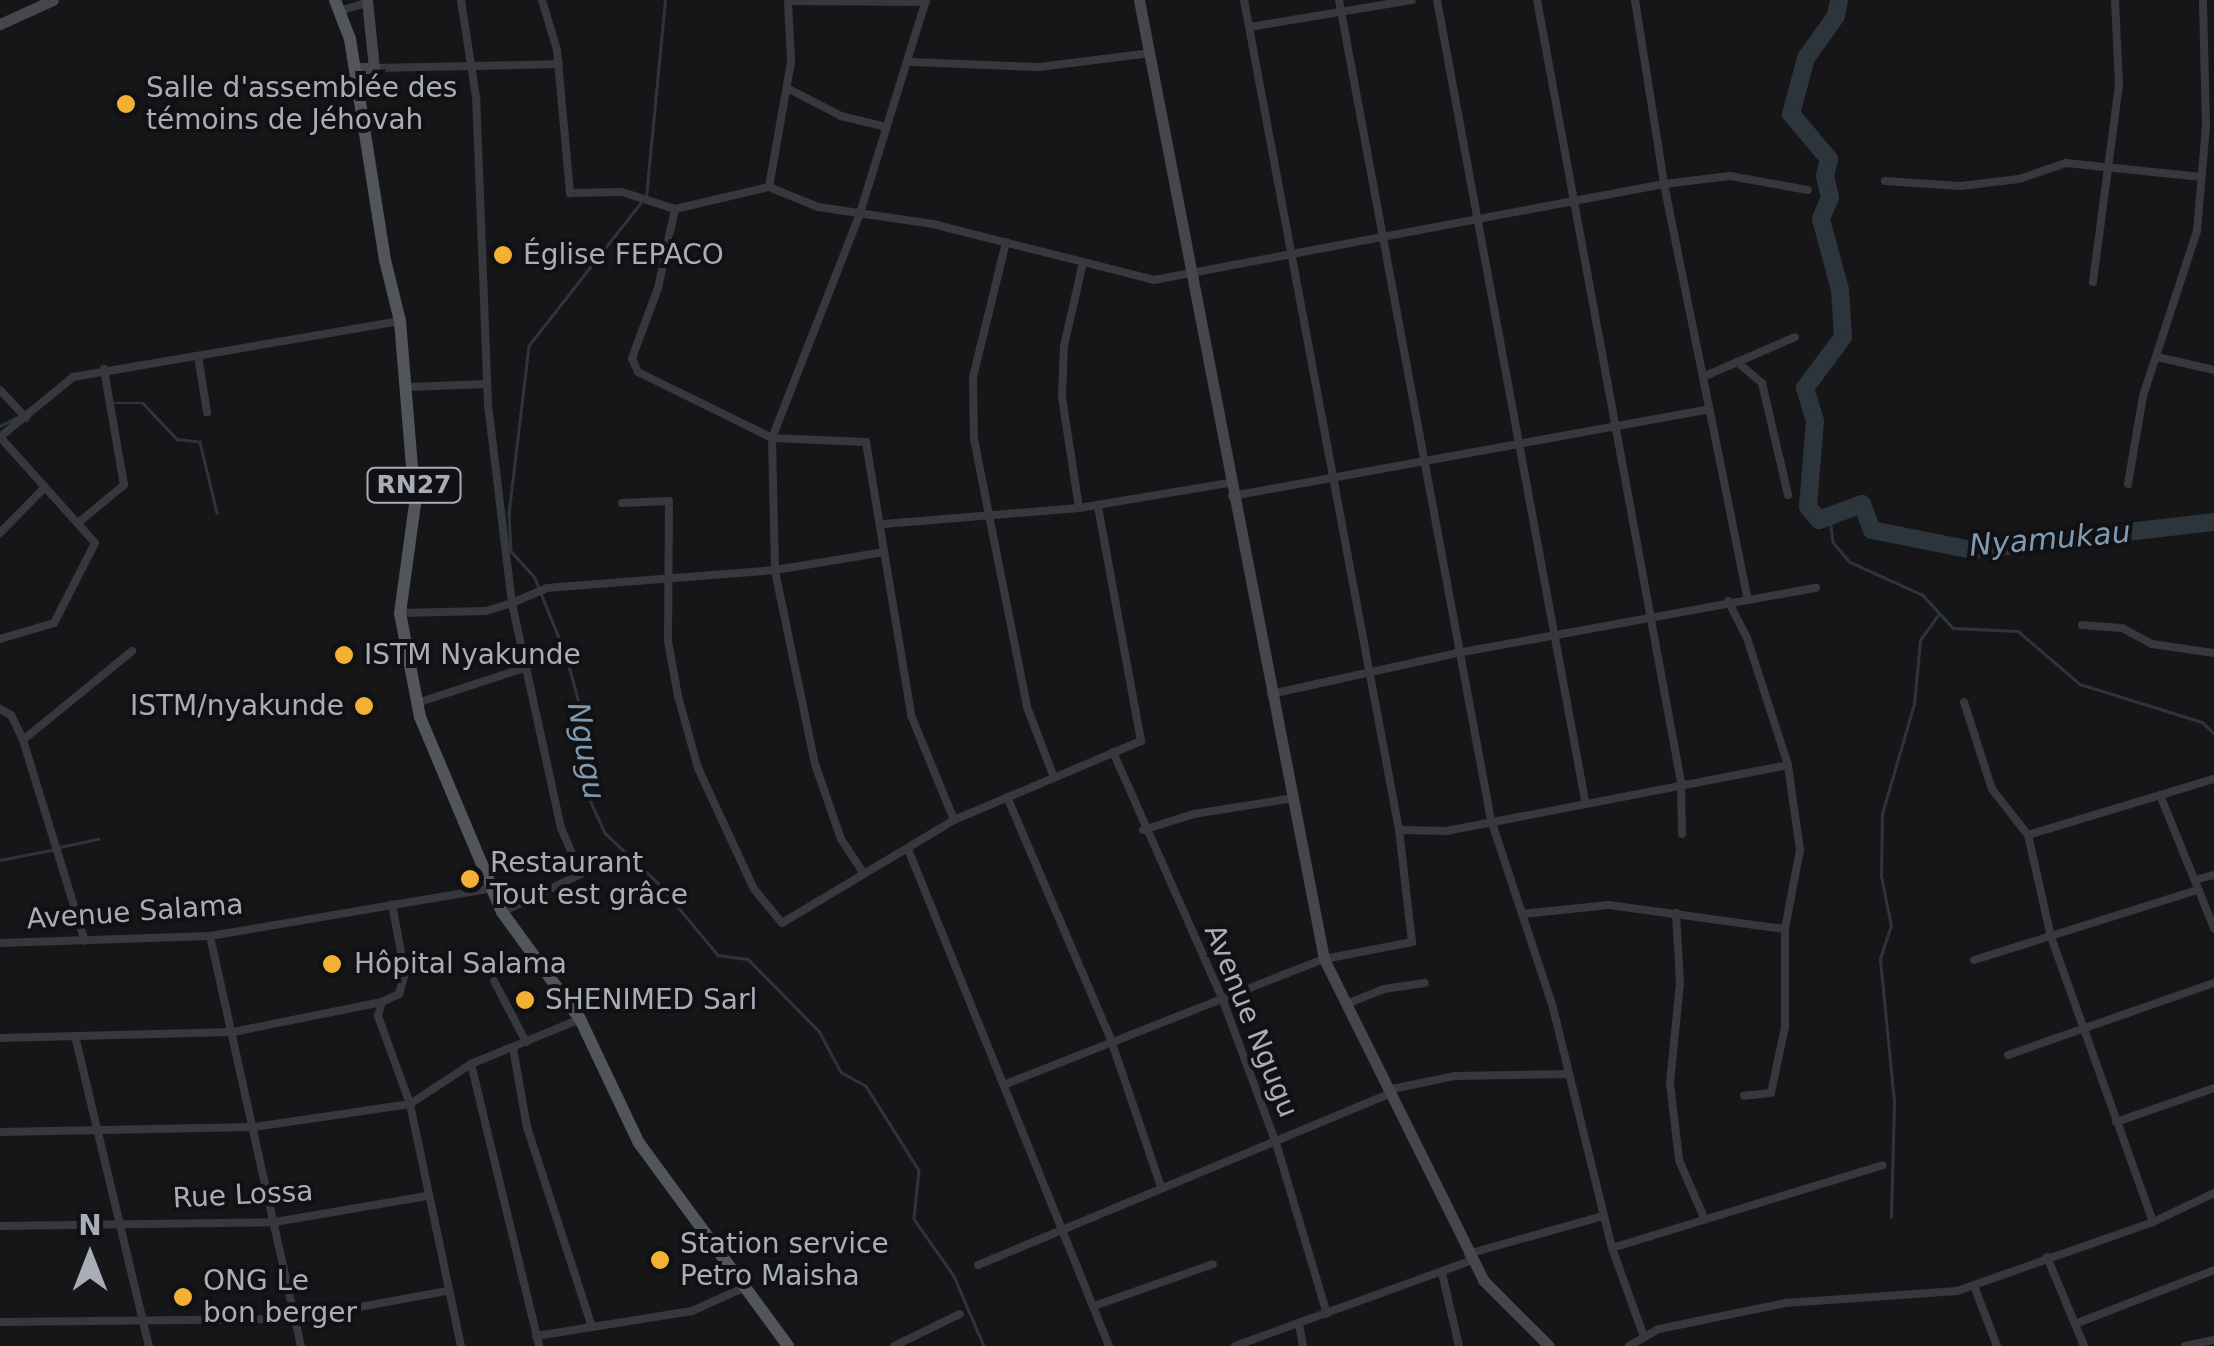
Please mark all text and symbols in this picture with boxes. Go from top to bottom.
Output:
place label: Salle d'assemblée des témoins de Jéhovah [146,71,457,137]
marker: Salle d'assemblée des témoins de Jéhovah [115,93,137,115]
place label: Église FEPACO [523,238,724,272]
marker: Église FEPACO [492,244,514,266]
road number: RN27 [366,465,462,505]
water label: Nyamukau [1968,514,2132,564]
place label: ISTM Nyakunde [364,638,581,672]
marker: ISTM Nyakunde [333,644,355,666]
place label: ISTM/nyakunde [130,689,344,723]
marker: ISTM/nyakunde [353,695,375,717]
water label: Ngugu [560,699,612,803]
place label: Restaurant Tout est grâce [490,846,688,912]
marker: Restaurant Tout est grâce [459,868,481,890]
street label: Avenue Salama [25,888,245,936]
street label: Avenue Ngugu [1197,920,1305,1122]
place label: Hôpital Salama [354,947,567,981]
marker: Hôpital Salama [319,951,345,977]
place label: SHENIMED Sarl [545,983,757,1017]
marker: SHENIMED Sarl [514,989,536,1011]
street label: Rue Lossa [172,1175,314,1215]
north arrow [40,1206,140,1306]
text: N [78,1209,102,1242]
place label: Station service Petro Maisha [680,1227,889,1293]
marker: Station service Petro Maisha [649,1249,671,1271]
place label: ONG Le bon berger [203,1264,357,1330]
marker: ONG Le bon berger [172,1286,194,1308]

